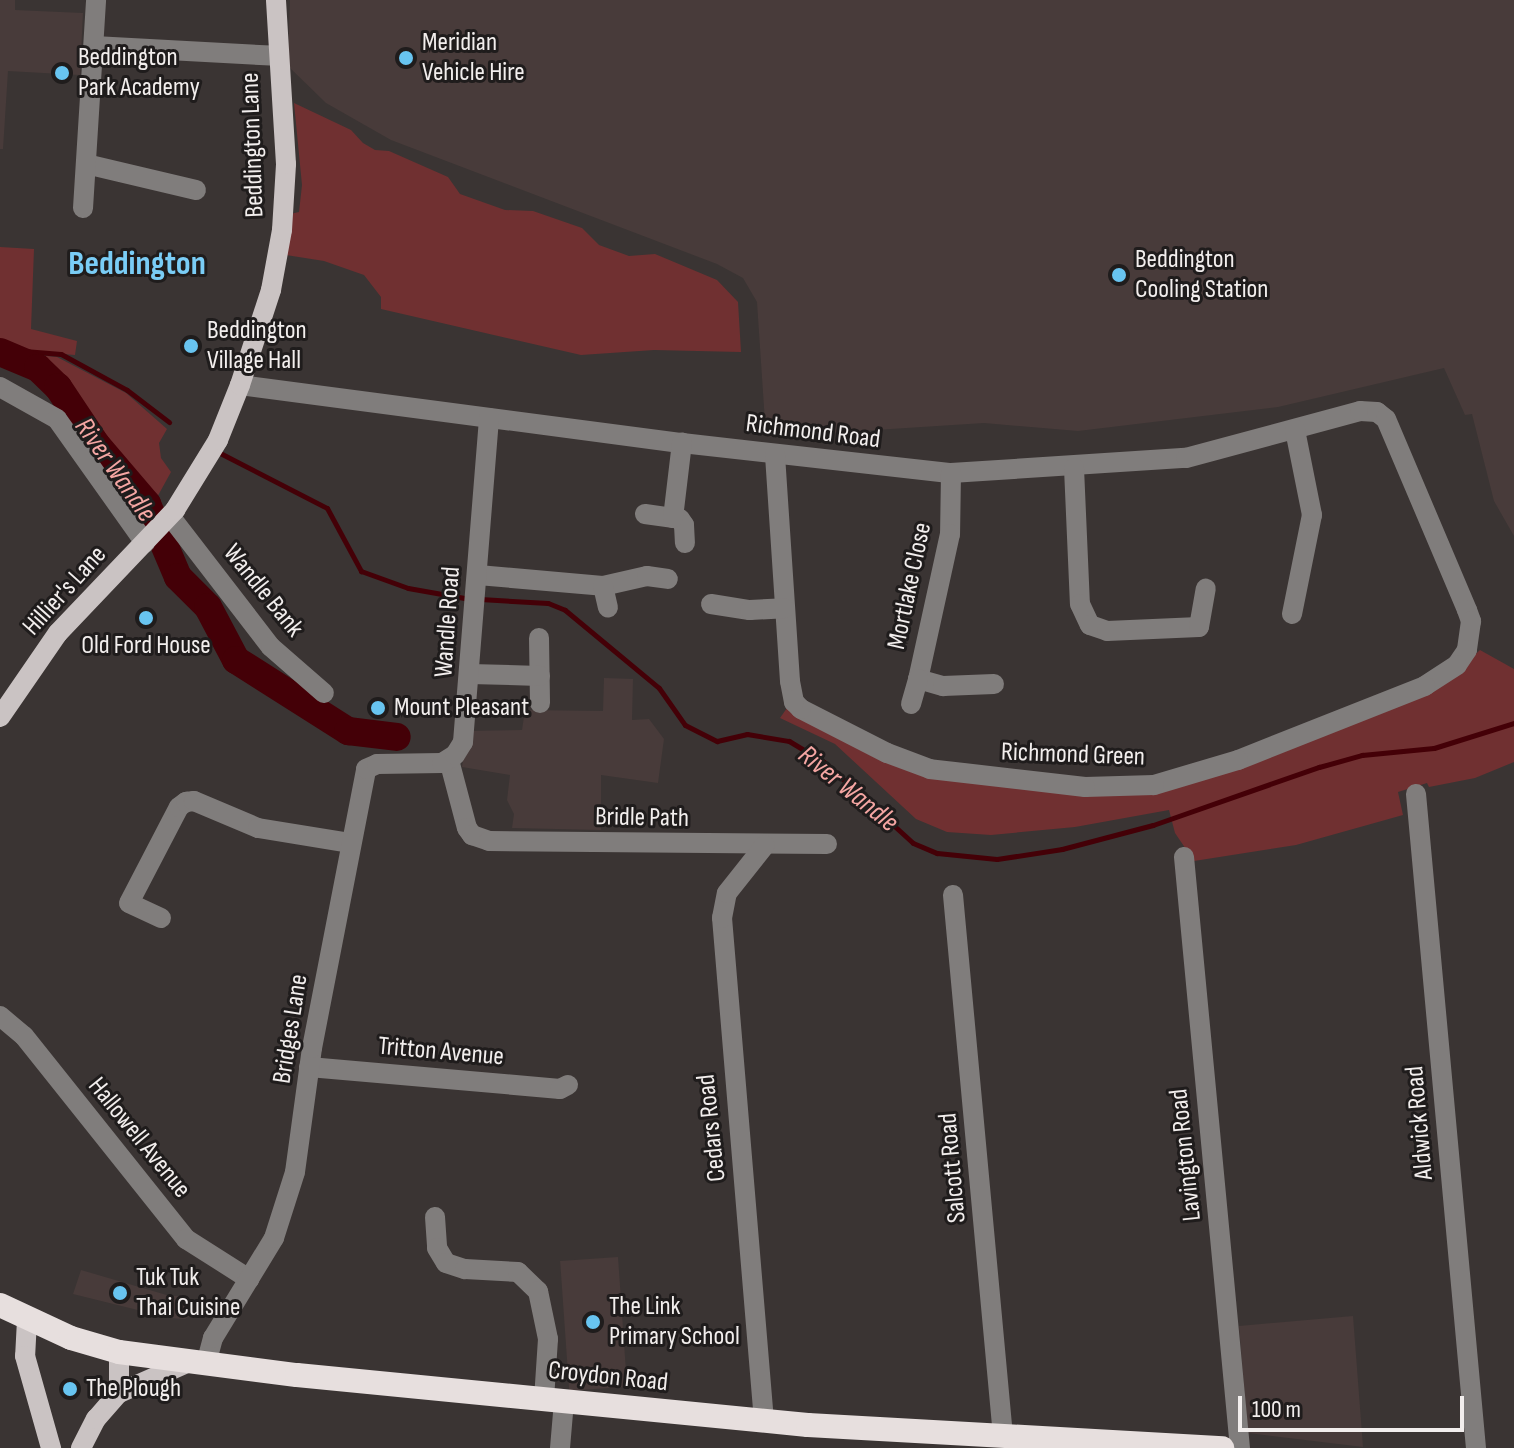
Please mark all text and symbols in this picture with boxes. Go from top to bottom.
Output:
place label: Meridian Vehicle Hire [422,27,525,88]
place label: Beddington Park Academy [78,42,200,104]
marker: Meridian Vehicle Hire [397,49,415,67]
marker: Beddington Park Academy [53,64,71,82]
street label: Beddington Lane [235,72,271,218]
district label: Beddington [68,244,206,284]
place label: Beddington Cooling Station [1135,244,1268,306]
marker: Beddington Cooling Station [1110,266,1128,284]
place label: Beddington Village Hall [207,315,307,376]
marker: Beddington Village Hall [182,337,200,355]
street label: Richmond Road [744,408,882,456]
water label: River Wandle [67,412,163,528]
street label: Mortlake Close [881,520,939,652]
street label: Wandle Bank [216,538,310,644]
street label: Hillier's Lane [17,540,113,642]
street label: Wandle Road [429,566,467,678]
marker: Old Ford House [137,609,155,627]
place label: Old Ford House [81,630,211,662]
place label: Mount Pleasant [394,692,529,724]
marker: Mount Pleasant [369,699,387,717]
street label: Richmond Green [1000,737,1146,773]
water label: River Wandle [791,738,905,840]
street label: Bridle Path [595,802,689,834]
street label: Bridges Lane [267,972,315,1086]
street label: Tritton Avenue [377,1031,505,1073]
street label: Aldwick Road [1399,1065,1441,1181]
street label: Hallowell Avenue [81,1071,197,1205]
street label: Cedars Road [691,1073,733,1183]
street label: Lavington Road [1164,1087,1208,1223]
street label: Salcott Road [933,1112,973,1224]
place label: Tuk Tuk Thai Cuisine [136,1262,240,1324]
marker: Tuk Tuk Thai Cuisine [111,1284,129,1302]
place label: The Link Primary School [609,1291,740,1352]
marker: The Link Primary School [584,1313,602,1331]
street label: Croydon Road [547,1355,669,1399]
place label: The Plough [86,1373,181,1405]
marker: The Plough [61,1380,79,1398]
scale bar [1242,1380,1468,1430]
text: 100 m [1252,1395,1301,1424]

